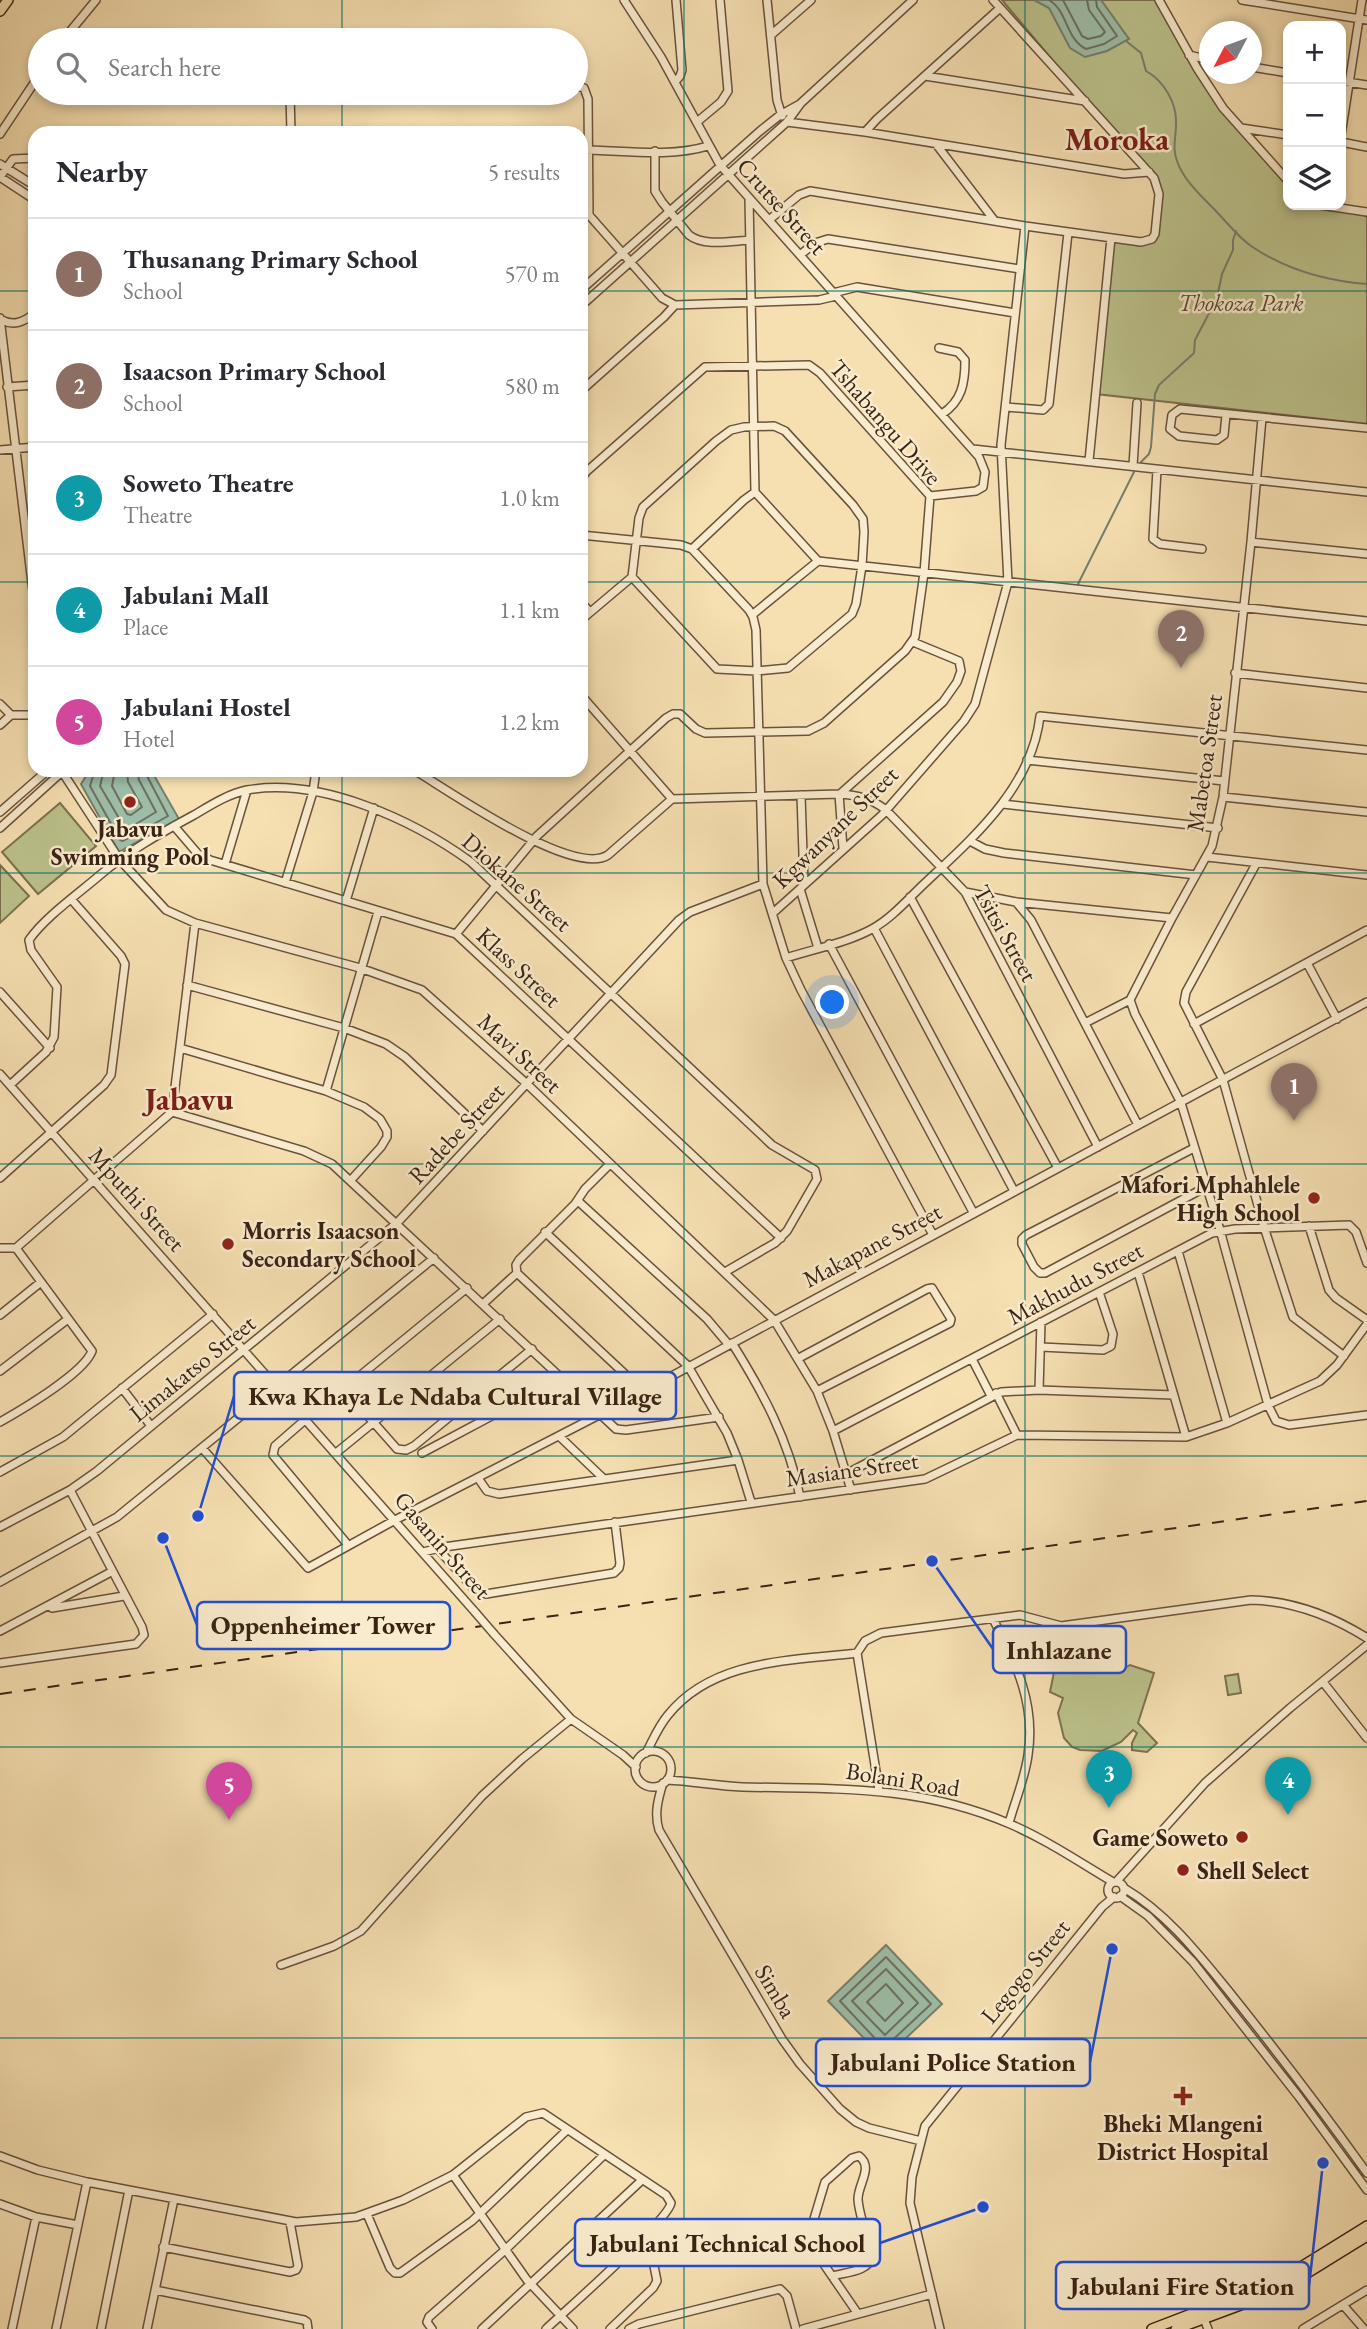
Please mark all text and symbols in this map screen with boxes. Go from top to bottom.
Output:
north arrow [1199,21,1262,84]
map controls [1283,21,1346,210]
button: + [1283,21,1346,84]
search box [28,28,588,105]
icon: search [52,48,90,86]
text: Search here [108,50,221,84]
button: − [1283,84,1346,147]
district label: Moroka [1065,118,1170,160]
button: layers [1283,147,1346,210]
street label: Crutse Street [730,151,834,261]
text: Nearby [56,152,148,191]
text: 5 results [488,157,560,187]
text: Thusanang Primary School [123,242,418,276]
text: 1 [73,259,85,289]
text: 570 m [504,259,560,289]
text: School [123,276,183,306]
park label: Thokoza Park [1178,287,1304,318]
street label: Tshabangu Drive [823,353,949,491]
text: Isaacson Primary School [123,354,386,388]
text: 2 [73,371,85,401]
text: 580 m [504,371,560,401]
text: School [123,388,183,418]
text: Soweto Theatre [123,466,294,500]
text: 3 [73,483,85,513]
text: 1.0 km [499,483,560,513]
text: Theatre [123,500,192,530]
text: Jabulani Mall [123,578,269,612]
text: 4 [73,595,85,625]
text: 1.1 km [499,595,560,625]
pin: 2 [1158,610,1204,668]
text: Place [123,612,168,642]
text: Jabulani Hostel [123,690,291,724]
street label: Mabetoa Street [1179,692,1229,834]
text: 5 [73,707,85,737]
text: 1.2 km [499,707,560,737]
text: Hotel [123,724,175,754]
street label: Kgwanyane Street [765,759,905,895]
marker: Jabavu Swimming Pool [122,794,138,810]
place label: Jabavu Swimming Pool [51,813,209,873]
street label: Diokane Street [456,826,579,939]
street label: Tsitsi Street [967,879,1045,987]
street label: Klass Street [470,920,568,1014]
your location [815,985,849,1019]
street label: Mavi Street [471,1006,569,1100]
pin: 1 [1271,1063,1317,1121]
street label: Radebe Street [401,1075,511,1190]
district label: Jabavu [142,1078,234,1120]
street label: Mputhi Street [82,1140,192,1258]
place label: Mafori Mphahlele High School [1120,1169,1300,1229]
marker: Mafori Mphahlele High School [1306,1190,1322,1206]
street label: Makapane Street [797,1195,947,1295]
place label: Morris Isaacson Secondary School [242,1215,417,1275]
street label: Makhudu Street [1002,1234,1149,1332]
marker: Morris Isaacson Secondary School [220,1236,236,1252]
street label: Limakatso Street [123,1307,262,1428]
callout: Kwa Khaya Le Ndaba Cultural Village [234,1372,676,1419]
text: Kwa Khaya Le Ndaba Cultural Village [248,1379,662,1413]
street label: Masiane Street [784,1444,921,1494]
street label: Gasanin Street [388,1485,499,1606]
callout: Oppenheimer Tower [197,1602,450,1649]
text: Oppenheimer Tower [211,1608,436,1642]
callout: Inhlazane [993,1626,1126,1673]
text: Inhlazane [1006,1633,1112,1667]
pin: 3 [1086,1750,1132,1808]
street label: Bolani Road [844,1755,963,1803]
pin: 4 [1265,1757,1311,1815]
pin: 5 [206,1762,252,1820]
place label: Game Soweto [1093,1822,1228,1853]
marker: Game Soweto [1234,1829,1250,1845]
place label: Shell Select [1197,1855,1309,1886]
marker: Shell Select [1175,1862,1191,1878]
street label: Legogo Street [973,1912,1077,2030]
street label: Simba [748,1959,804,2024]
callout: Jabulani Police Station [816,2039,1090,2086]
text: Jabulani Police Station [827,2045,1076,2079]
marker: Bheki Mlangeni District Hospital [1173,2086,1193,2106]
place label: Bheki Mlangeni District Hospital [1097,2108,1269,2167]
callout: Jabulani Technical School [575,2219,880,2266]
text: Jabulani Technical School [586,2226,865,2260]
callout: Jabulani Fire Station [1056,2262,1309,2309]
text: Jabulani Fire Station [1067,2269,1295,2303]

